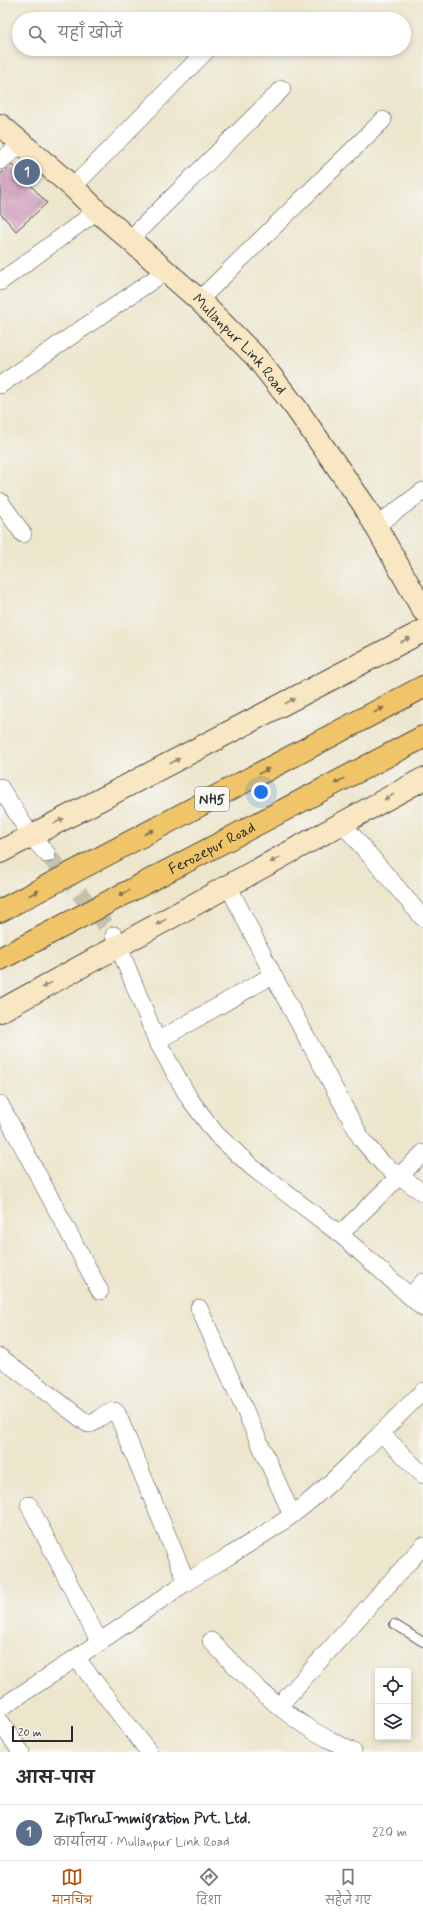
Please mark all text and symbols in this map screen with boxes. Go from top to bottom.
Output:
search box [12,12,411,56]
icon: search [26,23,48,45]
text: यहाँ खोजें [58,24,123,44]
pin: 1 [14,157,40,187]
street label: Mullanpur Link Road [187,290,291,399]
one-way arrow [399,637,411,644]
one-way arrow [284,697,296,704]
one-way arrow [374,707,385,714]
one-way arrow [169,758,180,764]
one-way arrow [259,768,270,774]
one-way arrow [333,778,345,784]
your location [251,782,271,802]
road number: NH5 [195,787,229,811]
one-way arrow [383,794,395,801]
one-way arrow [54,818,65,824]
street label: Ferozepur Road [165,818,259,880]
one-way arrow [144,829,155,835]
one-way arrow [269,857,281,863]
one-way arrow [29,889,40,896]
one-way arrow [119,890,130,897]
one-way arrow [155,919,167,926]
one-way arrow [41,982,53,988]
map controls [375,1668,411,1740]
button: locate [375,1668,411,1704]
button: layers [375,1704,411,1740]
scale bar [12,1724,73,1743]
text: 20 m [18,1726,41,1740]
text: आस-पास [16,1767,94,1789]
text: ZipThruImmigration Pvt. Ltd. [54,1809,251,1829]
text: 1 [26,1824,32,1841]
text: 220 m [372,1824,407,1841]
text: कार्यालय · Mullanpur Link Road [54,1834,230,1851]
tab: मानचित्र [52,1866,92,1912]
tab: दिशा [196,1866,221,1912]
tab: सहेजे गए [325,1866,371,1912]

